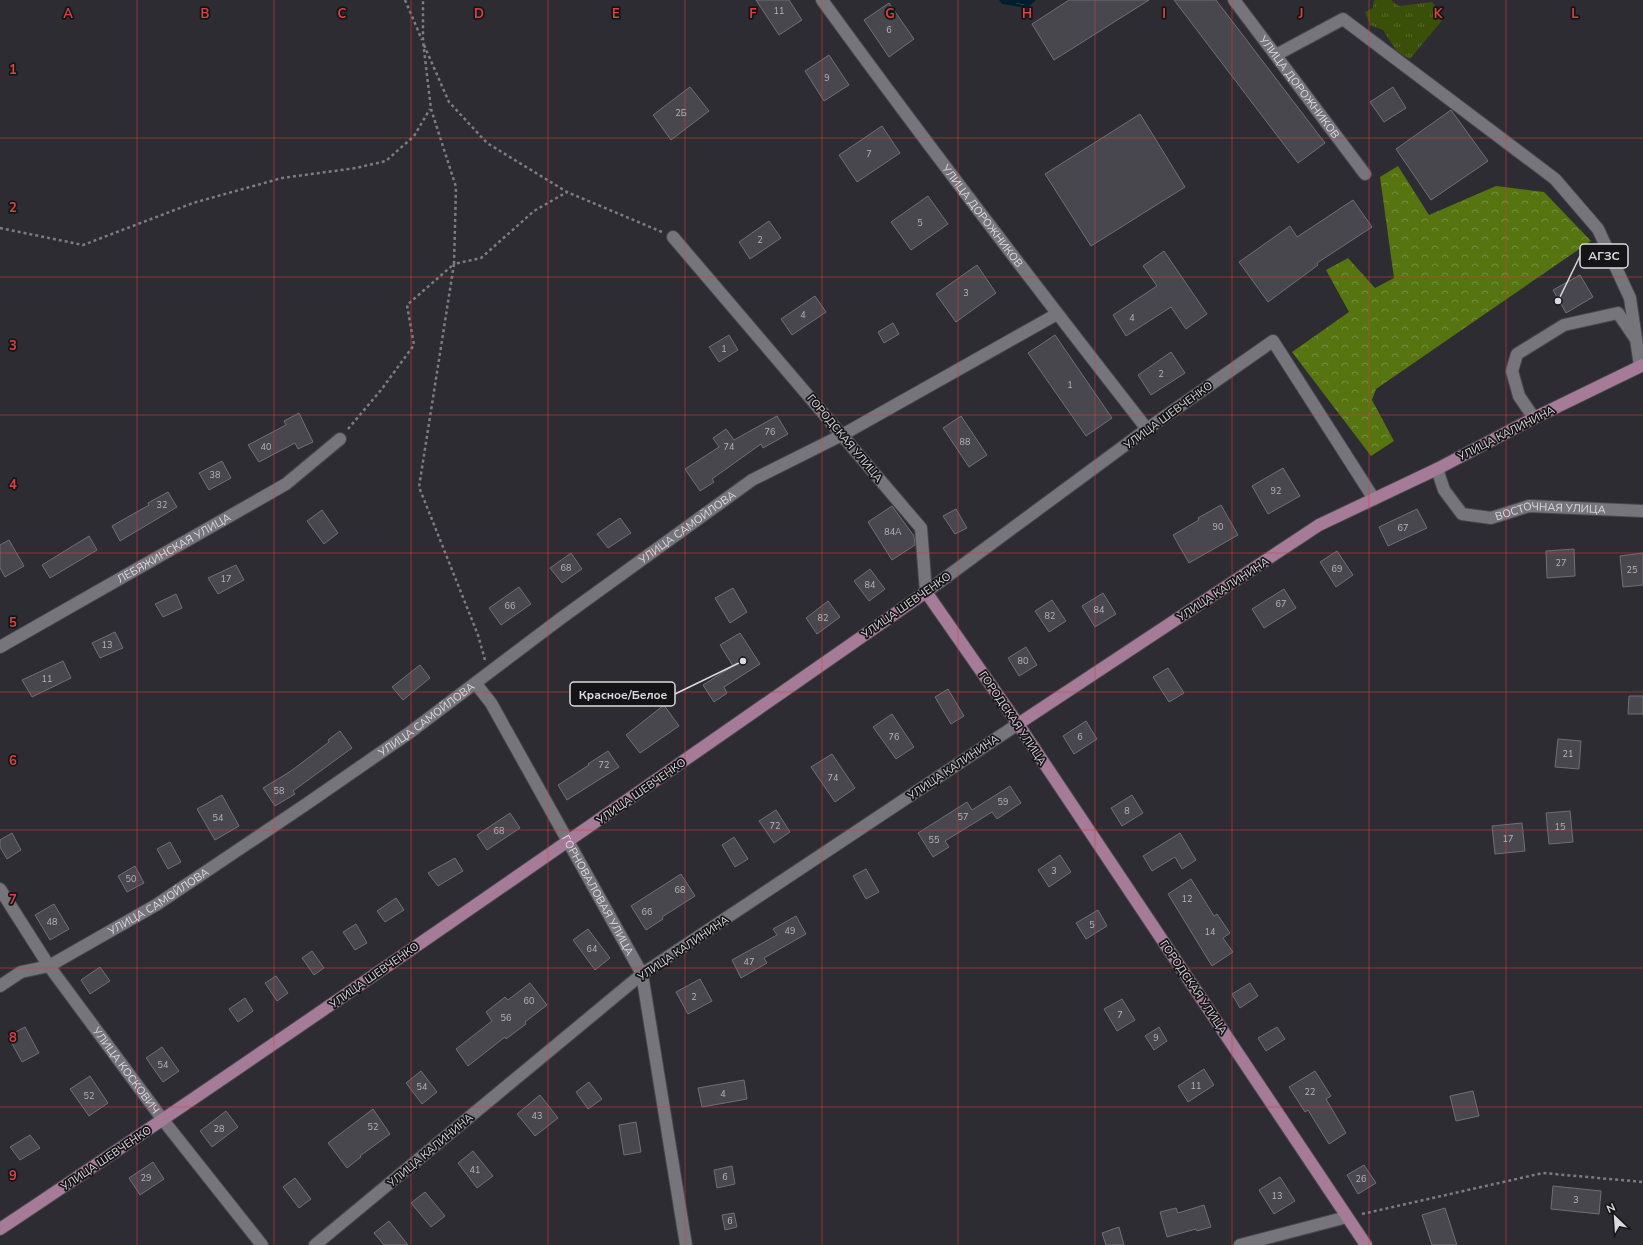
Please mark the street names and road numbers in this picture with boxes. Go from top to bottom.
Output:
street label: УЛИЦА ДОРОЖНИКОВ [1255,32,1343,142]
street label: УЛИЦА ДОРОЖНИКОВ [938,161,1026,271]
street label: УЛИЦА ШЕВЧЕНКО [1120,378,1216,453]
street label: ГОРОДСКАЯ УЛИЦА [803,391,886,485]
street label: УЛИЦА КАЛИНИНА [1454,402,1557,465]
street label: УЛИЦА САМОЙЛОВА [635,487,739,568]
street label: ВОСТОЧНАЯ УЛИЦА [1493,499,1606,524]
street label: ЛЕБЯЖИНСКАЯ УЛИЦА [114,510,234,587]
street label: УЛИЦА КАЛИНИНА [1173,554,1272,625]
street label: УЛИЦА ШЕВЧЕНКО [858,569,954,643]
street label: ГОРОДСКАЯ УЛИЦА [975,668,1050,768]
street label: УЛИЦА САМОЙЛОВА [375,679,478,761]
street label: УЛИЦА КАЛИНИНА [904,731,1002,804]
street label: УЛИЦА ШЕВЧЕНКО [593,755,689,829]
street label: ГОРНОВАЛОВАЯ УЛИЦА [558,832,637,958]
street label: УЛИЦА САМОЙЛОВА [105,865,212,939]
street label: УЛИЦА КАЛИНИНА [634,912,732,985]
street label: ГОРОДСКАЯ УЛИЦА [1156,937,1231,1037]
street label: УЛИЦА ШЕВЧЕНКО [326,939,422,1013]
street label: УЛИЦА КОСКОВИЧ [88,1023,163,1117]
street label: УЛИЦА КАЛИНИНА [384,1110,476,1191]
street label: УЛИЦА ШЕВЧЕНКО [57,1123,154,1195]

